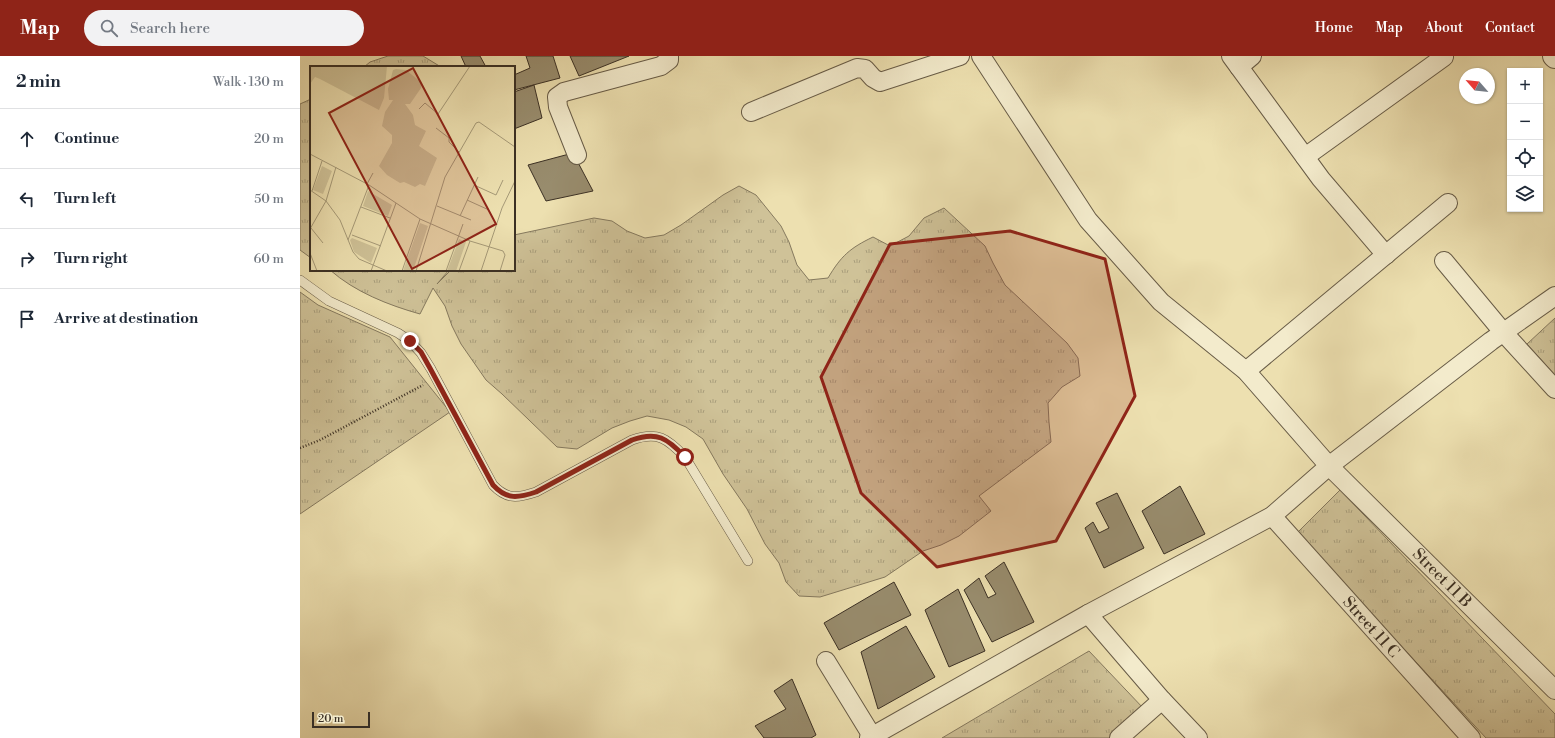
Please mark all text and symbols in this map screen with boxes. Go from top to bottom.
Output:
search box [84,10,364,46]
text: Map [20,16,60,40]
icon: search [98,17,120,39]
text: Search here [130,19,210,38]
text: Home [1315,19,1353,37]
text: Map [1375,19,1403,37]
text: About [1425,19,1463,37]
text: Contact [1485,19,1535,37]
inset map [310,66,515,271]
north arrow [1459,68,1495,104]
map controls [1507,68,1543,212]
button: + [1507,68,1543,104]
text: 2 min [16,71,61,93]
text: Walk · 130 m [213,74,284,90]
button: − [1507,104,1543,140]
icon: ahead [16,128,38,150]
text: Continue [54,129,119,148]
text: 20 m [254,131,284,147]
button: locate [1507,140,1543,176]
button: layers [1507,176,1543,212]
icon: left [16,188,38,210]
text: Turn left [54,189,116,208]
text: 50 m [254,191,284,207]
icon: right [16,248,38,270]
text: Turn right [54,249,128,268]
text: 60 m [253,251,284,267]
icon: arrive [16,308,38,330]
text: Arrive at destination [54,309,198,328]
route end [401,332,419,350]
route start [676,448,694,466]
street label: Street 11 B [1408,544,1476,612]
street label: Street 11 C [1338,592,1404,662]
scale bar [312,710,370,729]
text: 20 m [318,712,343,726]

